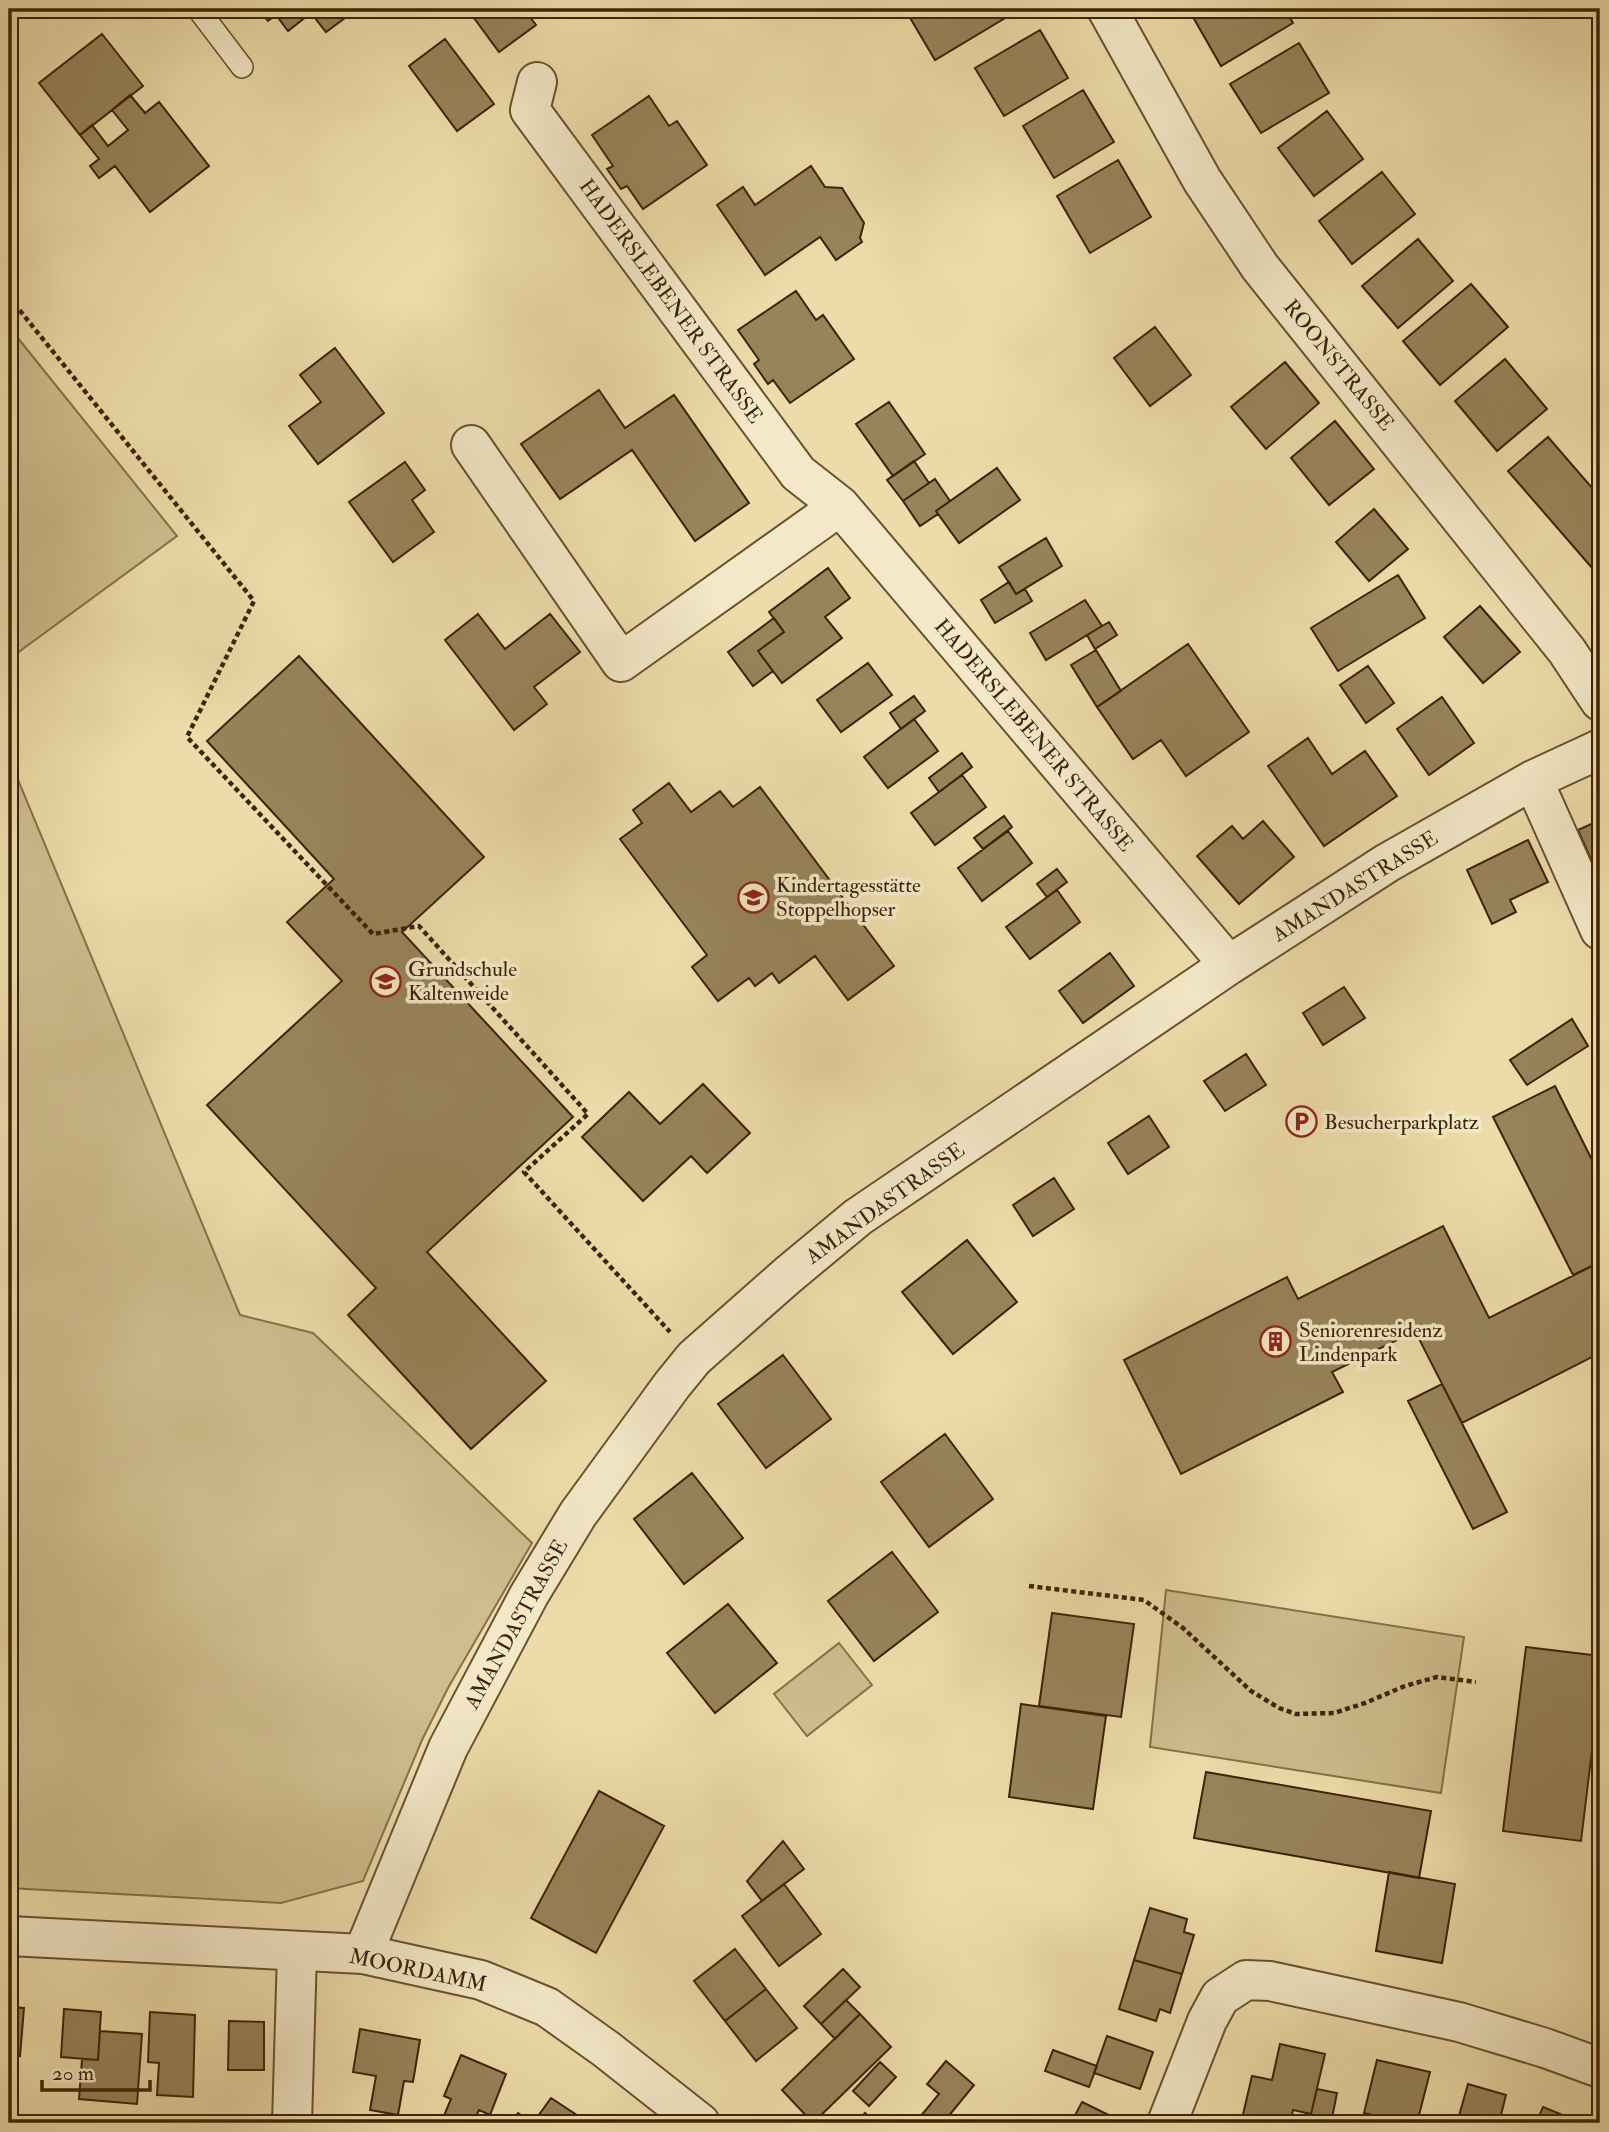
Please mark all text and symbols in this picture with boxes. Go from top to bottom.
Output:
street label: HADERSLEBENER STRASSE [573,174,768,429]
street label: ROONSTRASSE [1277,294,1400,437]
street label: HADERSLEBENER STRASSE [928,613,1139,857]
street label: AMANDASTRASSE [1267,825,1443,949]
place label: Kindertagesstätte Stoppelhopser [776,872,921,923]
school or university icon: Kindertagesstätte Stoppelhopser [736,880,770,914]
place label: Grundschule Kaltenweide [408,956,517,1007]
school or university icon: Grundschule Kaltenweide [368,964,402,998]
parking icon: Besucherparkplatz [1284,1105,1318,1139]
place label: Besucherparkplatz [1324,1109,1479,1136]
street label: AMANDASTRASSE [800,1137,970,1271]
place label: Seniorenresidenz Lindenpark [1299,1317,1443,1368]
building icon: Seniorenresidenz Lindenpark [1259,1325,1293,1359]
street label: AMANDASTRASSE [458,1535,574,1715]
street label: MOORDAMM [347,1943,489,1998]
scale bar [42,2048,150,2092]
text: 20 m [52,2060,94,2087]

